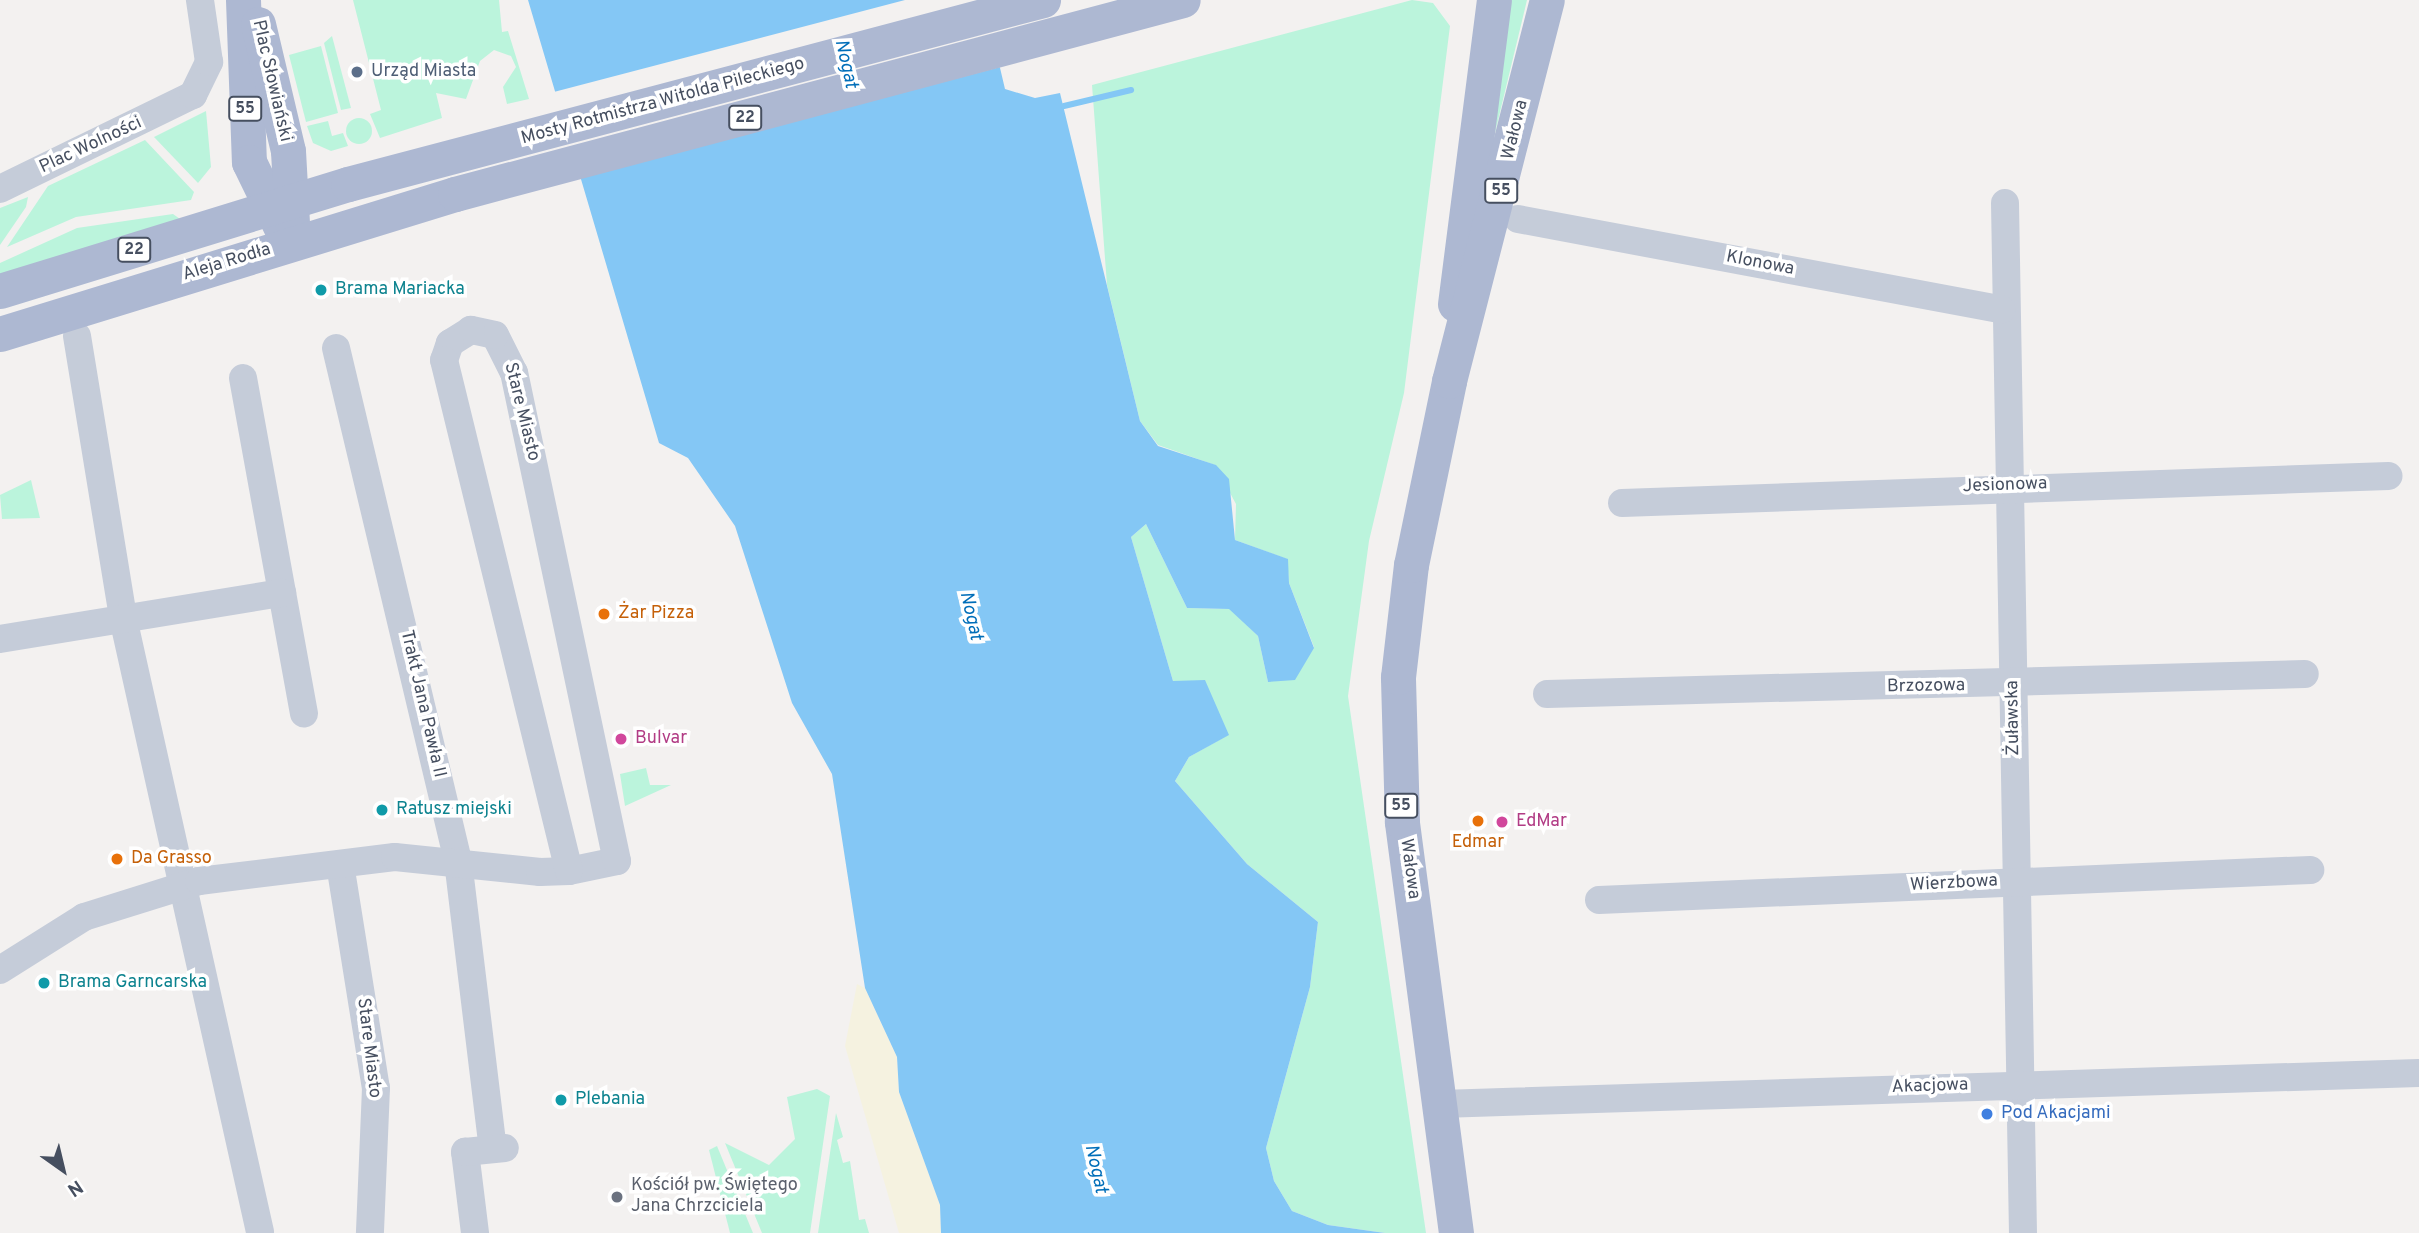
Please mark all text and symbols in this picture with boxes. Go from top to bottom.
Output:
street label: Plac Słowiański [247,18,295,144]
water label: Nogat [828,37,862,91]
street label: Mosty Rotmistrza Witolda Pileckiego [519,54,807,150]
place label: Urząd Miasta [371,61,476,83]
marker: Urząd Miasta [349,64,365,80]
road number: 55 [228,96,262,122]
street label: Wałowa [1498,98,1534,162]
road number: 22 [728,106,762,130]
street label: Plac Wolności [36,113,146,179]
road number: 55 [1484,178,1518,204]
road number: 22 [116,238,152,262]
street label: Aleja Rodła [180,239,274,287]
street label: Klonowa [1724,247,1796,281]
place label: Brama Mariacka [335,279,465,301]
marker: Brama Mariacka [313,282,329,298]
street label: Stare Miasto [498,360,544,464]
street label: Jesionowa [1962,474,2048,498]
water label: Nogat [953,589,987,643]
place label: Żar Pizza [618,603,694,625]
marker: Żar Pizza [596,606,612,622]
street label: Trakt Jana Pawła II [395,628,449,780]
street label: Brzozowa [1887,676,1965,698]
street label: Żuławska [2003,680,2025,756]
place label: Bulvar [635,728,687,750]
marker: Bulvar [613,731,629,747]
road number: 55 [1384,793,1418,818]
place label: Ratusz miejski [396,799,512,821]
marker: Ratusz miejski [374,802,390,818]
place label: EdMar [1516,811,1567,833]
marker: Edmar [1470,813,1486,829]
marker: EdMar [1494,814,1510,830]
place label: Edmar [1452,832,1504,854]
street label: Wałowa [1394,837,1424,901]
place label: Da Grasso [131,848,212,870]
marker: Da Grasso [109,851,125,867]
street label: Wierzbowa [1910,871,1998,897]
place label: Brama Garncarska [58,972,207,994]
marker: Brama Garncarska [36,975,52,991]
street label: Stare Miasto [351,997,385,1099]
street label: Akacjowa [1891,1075,1969,1099]
place label: Plebania [575,1089,645,1111]
marker: Plebania [553,1092,569,1108]
place label: Pod Akacjami [2001,1103,2111,1125]
marker: Pod Akacjami [1979,1106,1995,1122]
north arrow [28,1135,98,1205]
water label: Nogat [1078,1142,1112,1196]
text: N [62,1174,87,1201]
place label: Kościół pw. Świętego Jana Chrzciciela [631,1176,798,1218]
marker: Kościół pw. Świętego Jana Chrzciciela [609,1189,625,1205]

